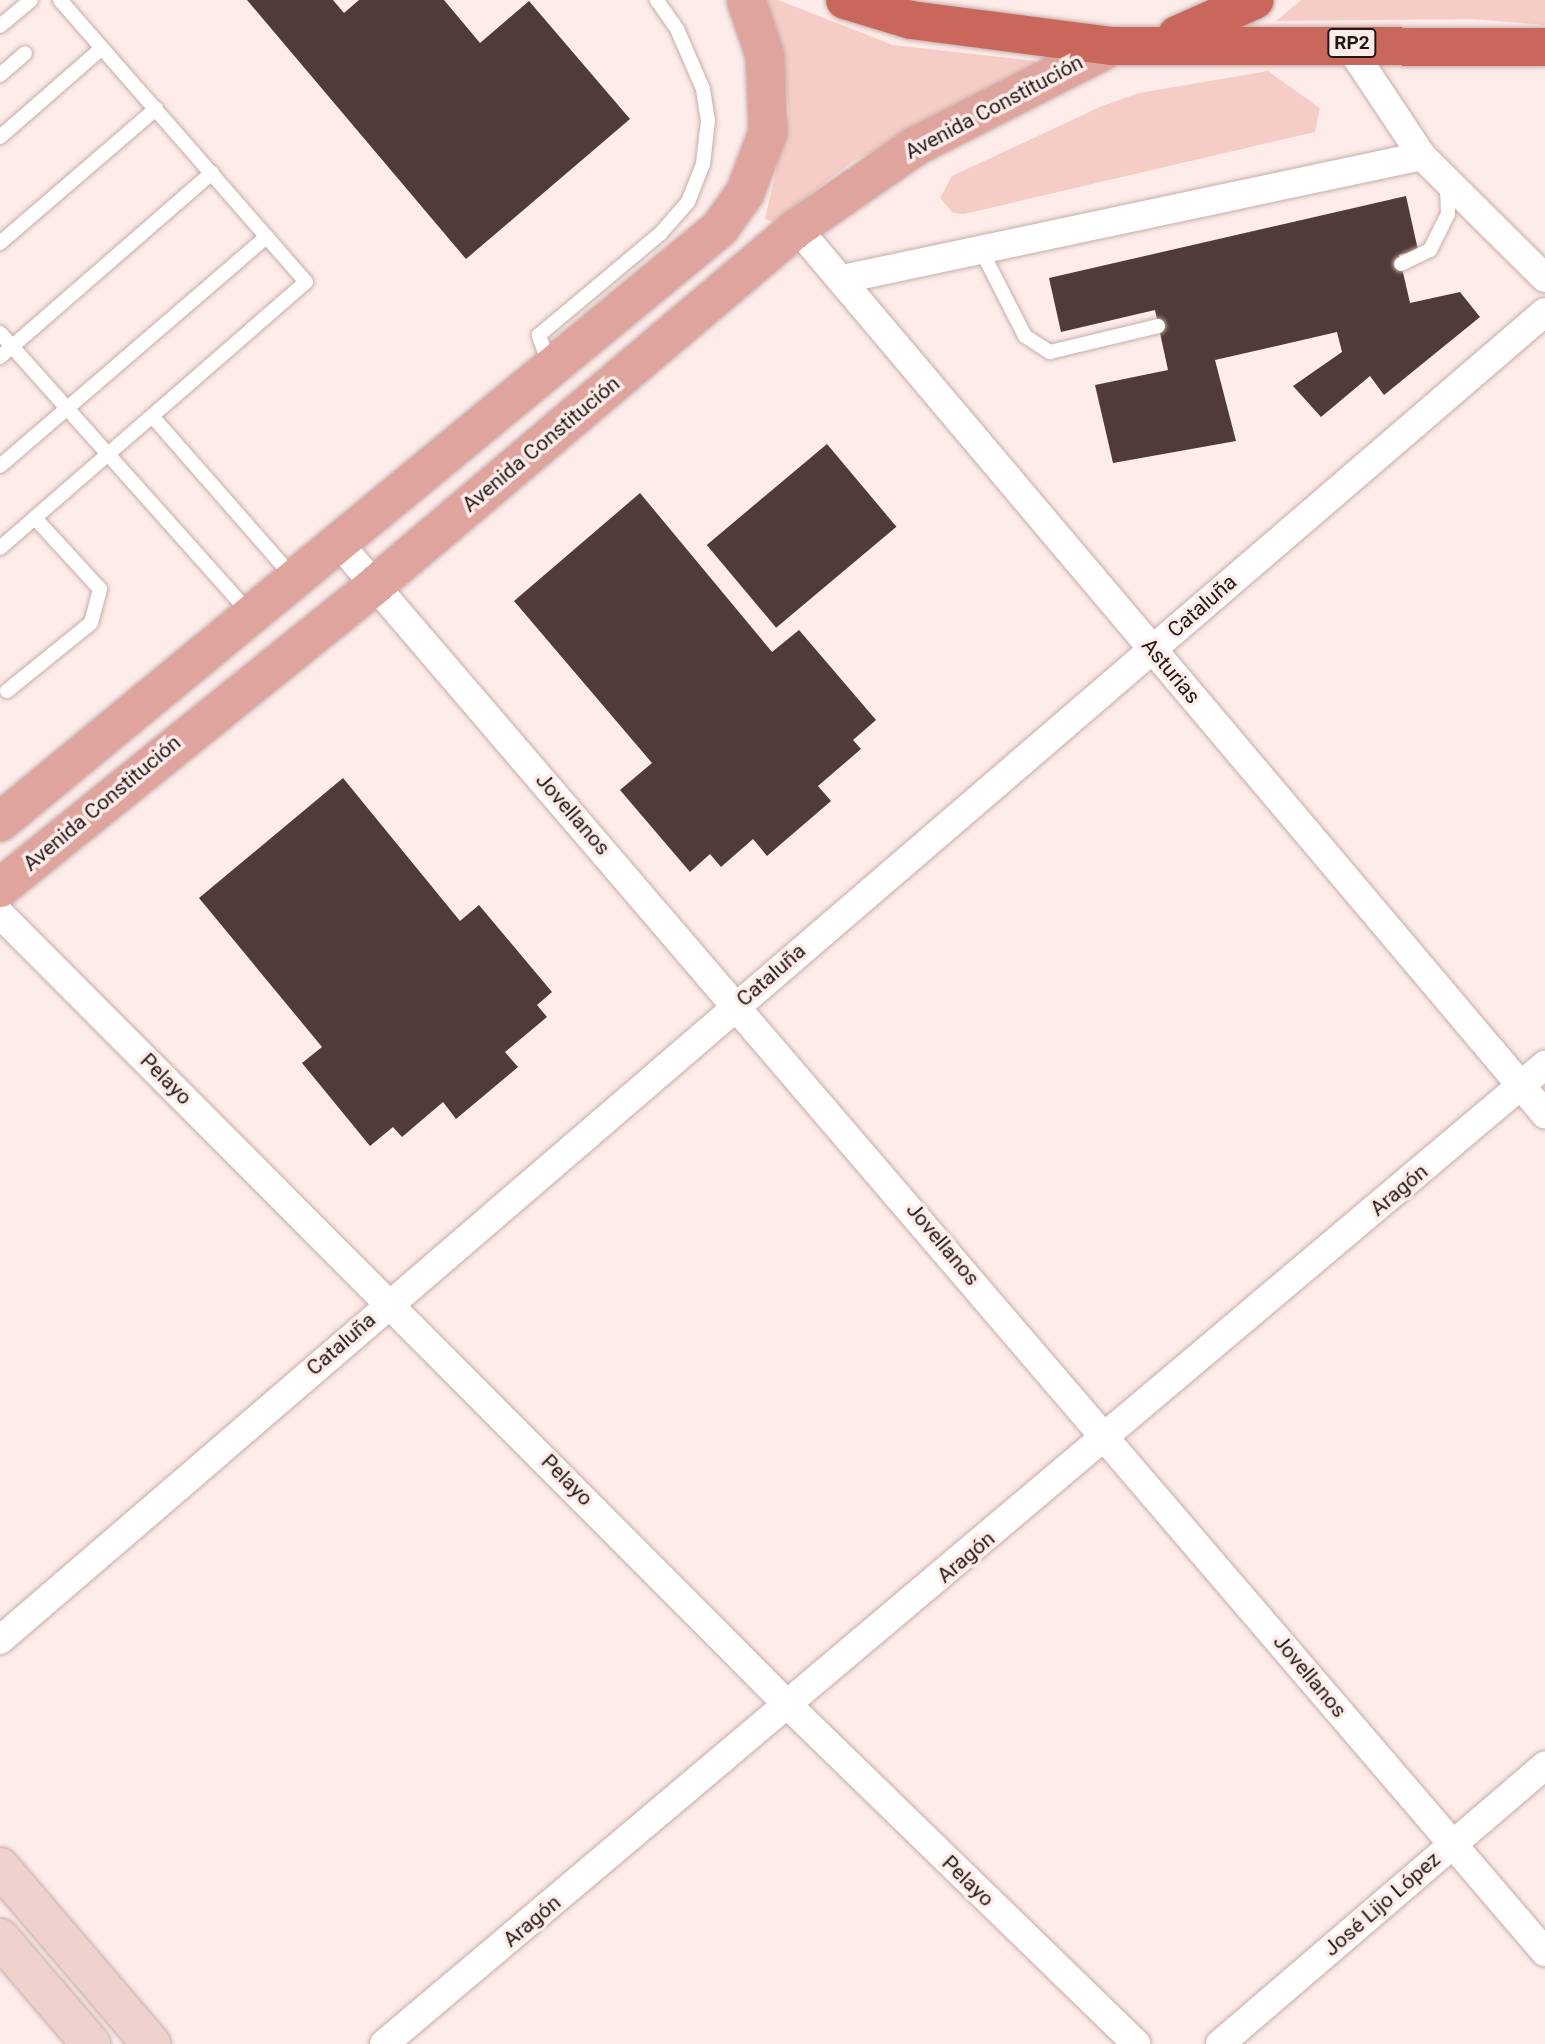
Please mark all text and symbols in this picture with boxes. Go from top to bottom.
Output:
road number: RP2 [1326,28,1378,58]
street label: Avenida Constitución [901,49,1087,165]
street label: Avenida Constitución [457,371,625,517]
street label: Cataluña [1162,569,1242,643]
street label: Asturias [1136,633,1206,709]
street label: Avenida Constitución [18,730,186,876]
street label: Jovellanos [530,768,616,860]
street label: Cataluña [731,938,811,1012]
street label: Pelayo [135,1048,197,1110]
street label: Aragón [1365,1159,1433,1221]
street label: Jovellanos [901,1197,985,1291]
street label: Cataluña [301,1307,381,1381]
street label: Pelayo [536,1449,598,1511]
street label: Aragón [932,1526,1000,1588]
street label: Jovellanos [1268,1629,1352,1723]
street label: José Lijo López [1319,1847,1445,1961]
street label: Pelayo [937,1850,999,1912]
street label: Aragón [498,1890,566,1952]

